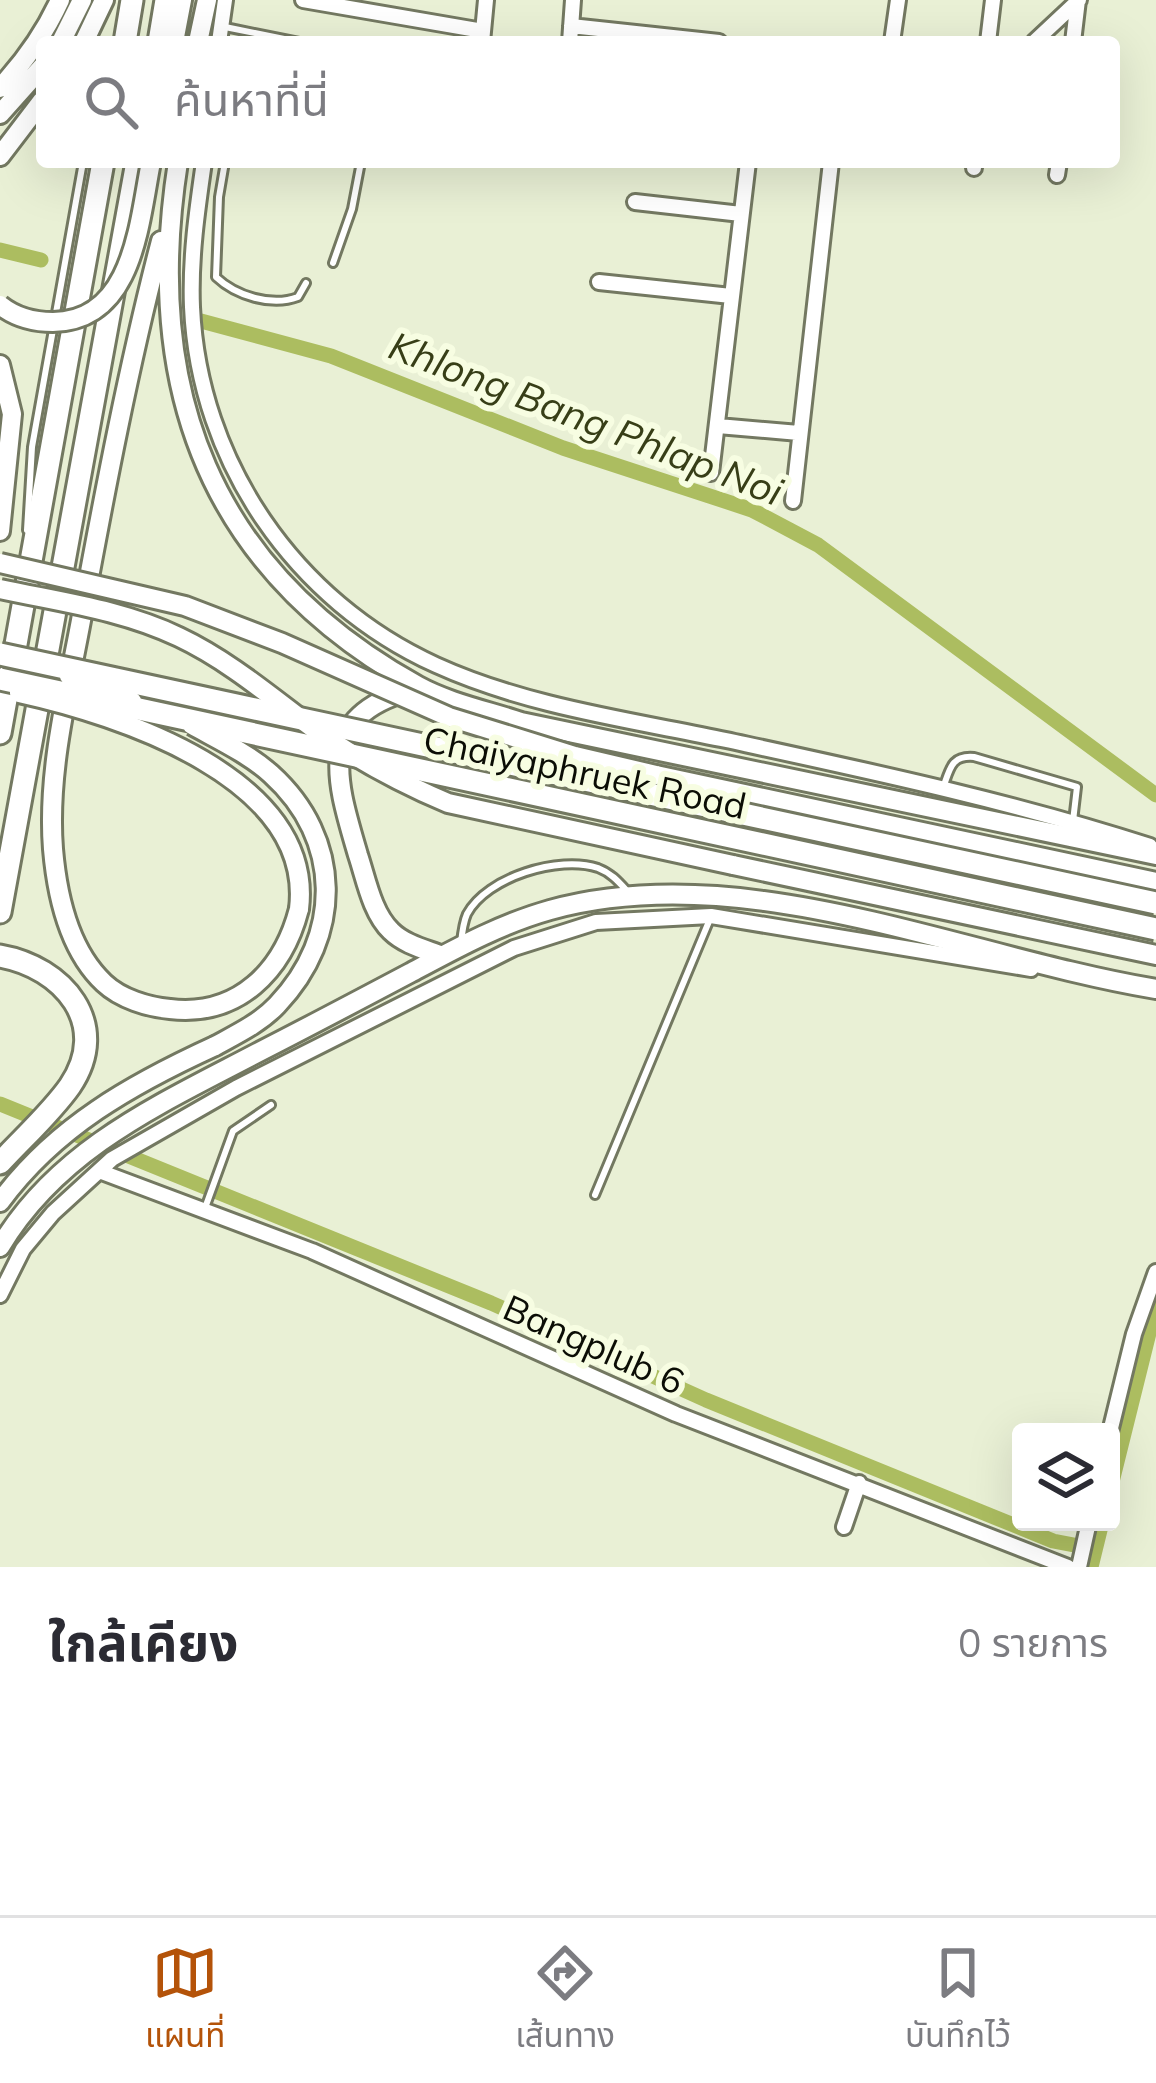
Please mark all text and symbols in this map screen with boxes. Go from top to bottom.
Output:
search box [36,36,1120,168]
icon: search [78,69,144,135]
text: ค้นหาที่นี่ [174,71,329,127]
water label: Khlong Bang Phlap Noi [382,320,790,516]
street label: Chaiyaphruek Road [420,716,750,828]
street label: Bangplub 6 [497,1284,691,1404]
map controls [1012,1423,1120,1531]
button: layers [1012,1423,1120,1531]
text: ใกล้เคียง [48,1610,238,1674]
text: 0 รายการ [958,1618,1108,1667]
tab: แผนที่ [145,1940,225,2062]
tab: เส้นทาง [515,1940,615,2062]
tab: บันทึกไว้ [905,1940,1011,2062]

